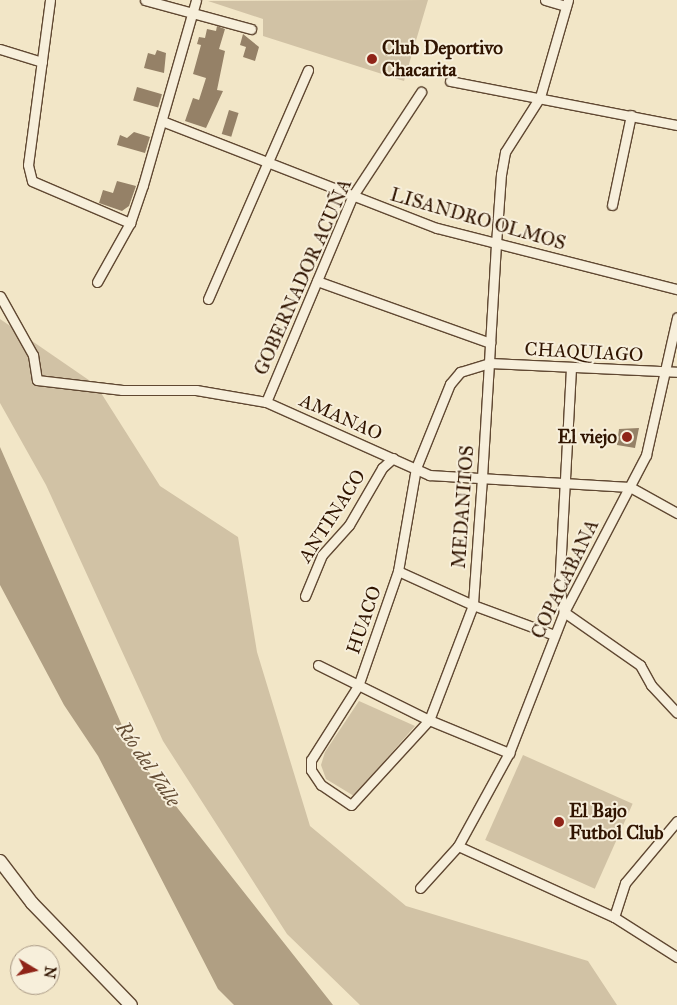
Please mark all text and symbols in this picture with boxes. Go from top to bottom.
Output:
place label: Club Deportivo Chacarita [382,37,503,81]
marker: Club Deportivo Chacarita [366,53,378,65]
street label: GOBERNADOR ACUÑA [249,175,357,379]
street label: LISANDRO OLMOS [388,183,568,255]
street label: CHAQUIAGO [524,338,644,366]
street label: AMANAO [296,389,386,445]
place label: El viejo [558,426,617,448]
marker: El viejo [621,431,633,443]
street label: MEDANITOS [447,445,479,569]
street label: ANTINACO [294,465,370,567]
street label: COPACABANA [526,516,604,642]
street label: HUACO [342,583,386,657]
water label: Río del Valle [111,717,185,811]
place label: El Bajo Futbol Club [569,800,663,844]
marker: El Bajo Futbol Club [553,816,565,828]
north arrow [10,945,60,995]
text: N [40,965,59,979]

